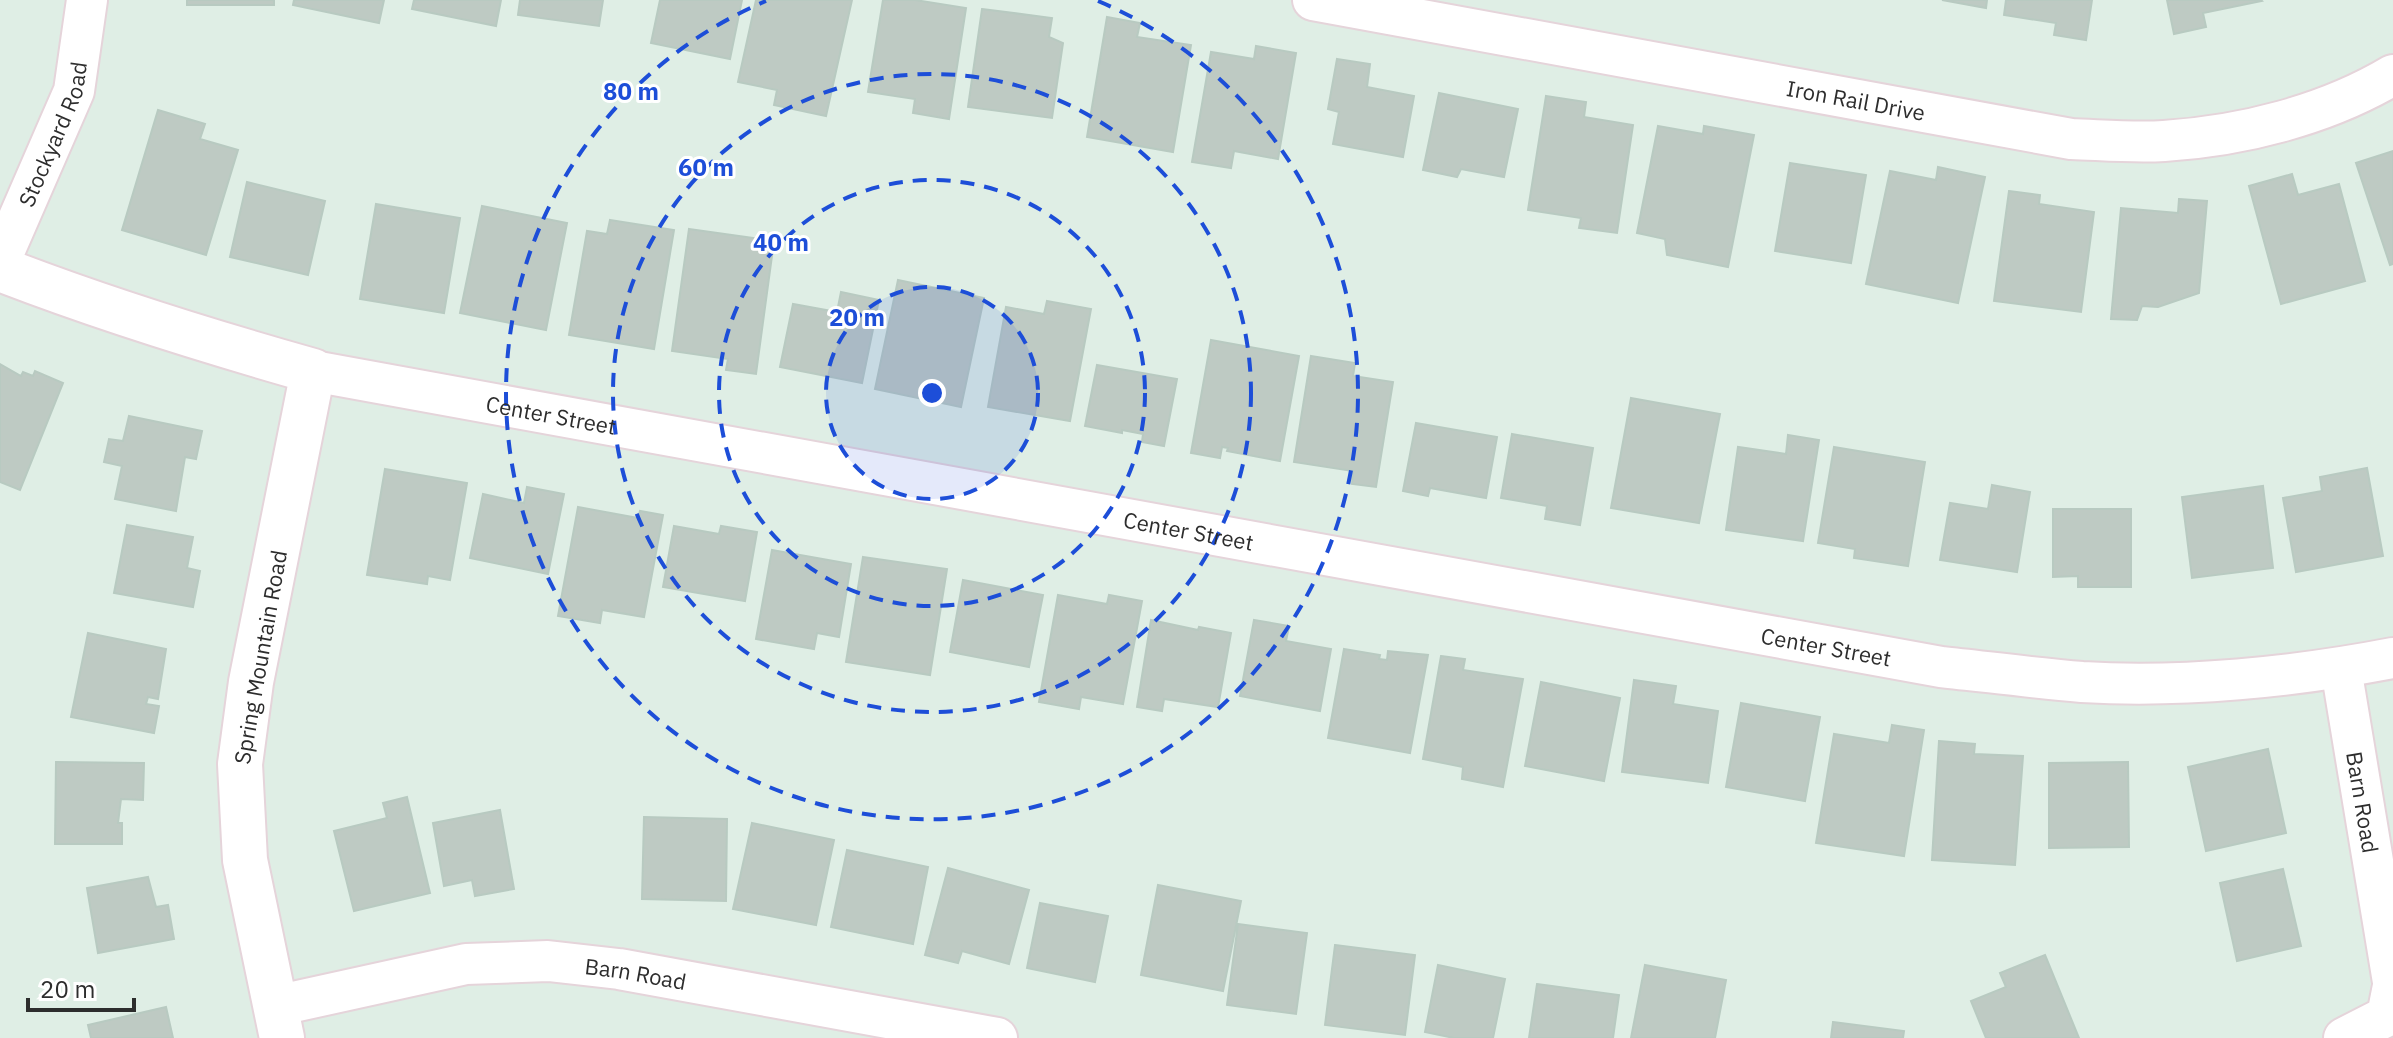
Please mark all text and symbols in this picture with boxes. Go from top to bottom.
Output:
street label: Stockyard Road [11,59,93,211]
street label: Iron Rail Drive [1784,73,1928,126]
text: 80 m [603,75,659,107]
text: 60 m [678,151,734,183]
text: 40 m [753,226,809,258]
text: 20 m [829,301,885,333]
centre of rings [918,379,946,407]
street label: Center Street [484,388,618,440]
street label: Center Street [1121,504,1256,556]
street label: Spring Mountain Road [227,548,293,766]
street label: Center Street [1759,620,1894,672]
street label: Barn Road [2341,749,2386,855]
street label: Barn Road [583,951,689,996]
scale bar [28,962,134,1012]
text: 20 m [40,973,95,1005]

